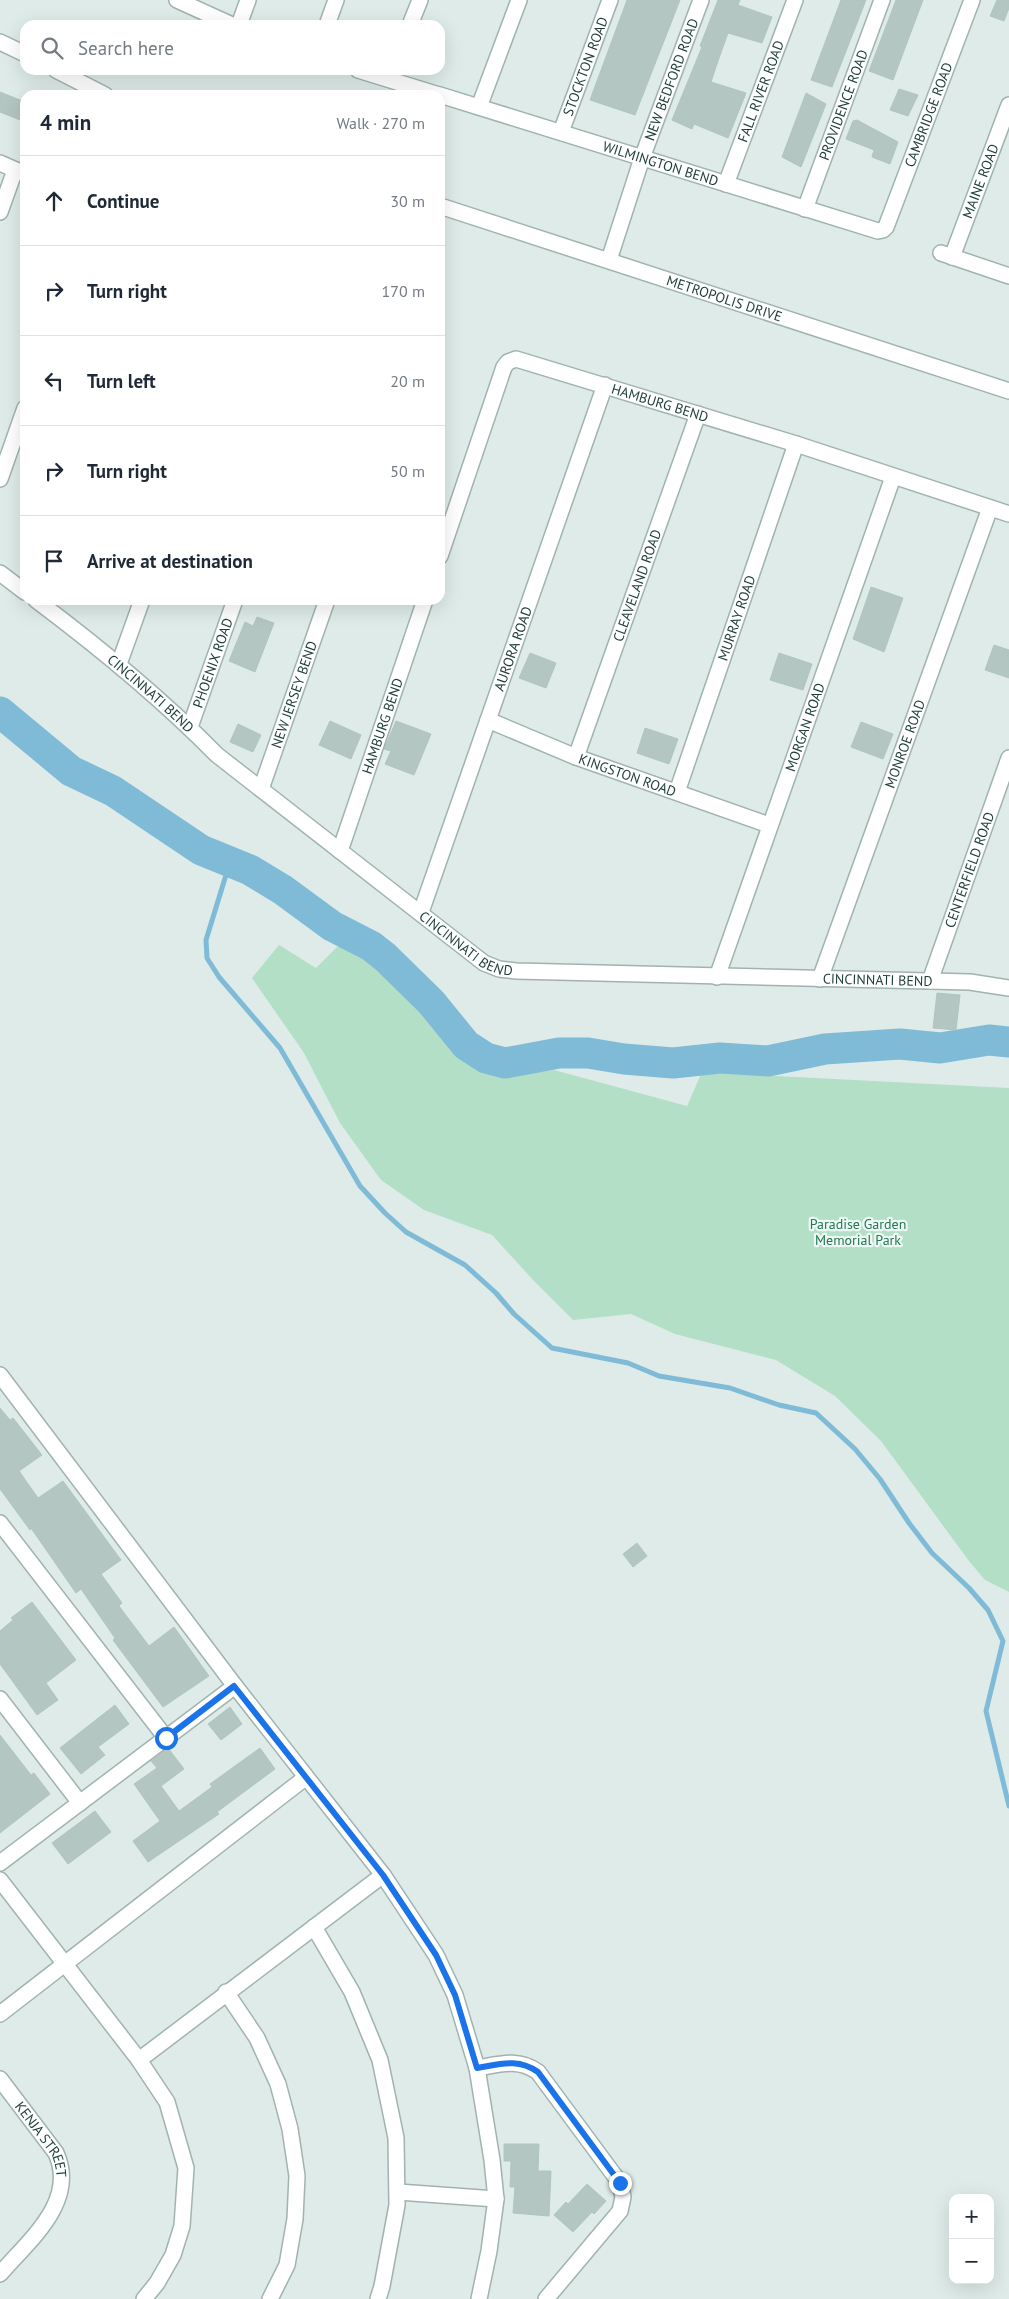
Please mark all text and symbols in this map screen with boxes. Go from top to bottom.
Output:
street label: STOCKTON ROAD [559,14,612,118]
street label: NEW BEDFORD ROAD [640,16,702,143]
search box [20,20,445,75]
icon: search [38,34,66,62]
text: Search here [78,36,174,60]
street label: FALL RIVER ROAD [733,38,788,145]
street label: PROVIDENCE ROAD [815,47,872,163]
street label: CAMBRIDGE ROAD [900,60,957,170]
text: 4 min [40,109,91,136]
text: Walk · 270 m [336,113,425,133]
street label: WILMINGTON BEND [601,137,721,190]
street label: MAINE ROAD [958,141,1003,221]
icon: ahead [40,187,68,215]
text: Continue [87,189,159,213]
text: 30 m [390,191,425,211]
street label: METROPOLIS DRIVE [664,271,784,326]
icon: right [40,277,68,305]
text: Turn right [87,279,167,303]
text: 170 m [382,281,425,301]
icon: left [40,367,68,395]
text: Turn left [87,369,156,393]
text: 20 m [390,371,425,391]
street label: HAMBURG BEND [609,380,711,426]
icon: right [40,457,68,485]
text: Turn right [87,459,167,483]
text: 50 m [390,461,425,481]
street label: CLEAVELAND ROAD [609,527,665,644]
icon: arrive [40,547,68,575]
text: Arrive at destination [87,549,253,573]
street label: MURRAY ROAD [714,573,759,663]
street label: AURORA ROAD [490,604,536,693]
street label: PHOENIX ROAD [189,616,237,710]
street label: NEW JERSEY BEND [267,639,321,751]
street label: CINCINNATI BEND [104,650,198,736]
street label: HAMBURG BEND [358,676,407,776]
street label: MORGAN ROAD [781,680,829,774]
street label: MONROE ROAD [881,697,929,791]
street label: KINGSTON ROAD [576,750,679,801]
street label: CENTERFIELD ROAD [941,809,998,930]
street label: CINCINNATI BEND [416,907,514,980]
street label: CINCINNATI BEND [823,969,933,990]
park label: Paradise Garden Memorial Park [810,1215,906,1249]
route start [155,1727,178,1750]
street label: KENJA STREET [11,2098,71,2178]
route end [609,2172,632,2195]
map controls [949,2194,994,2284]
button: + [949,2194,994,2239]
button: − [949,2239,994,2284]

